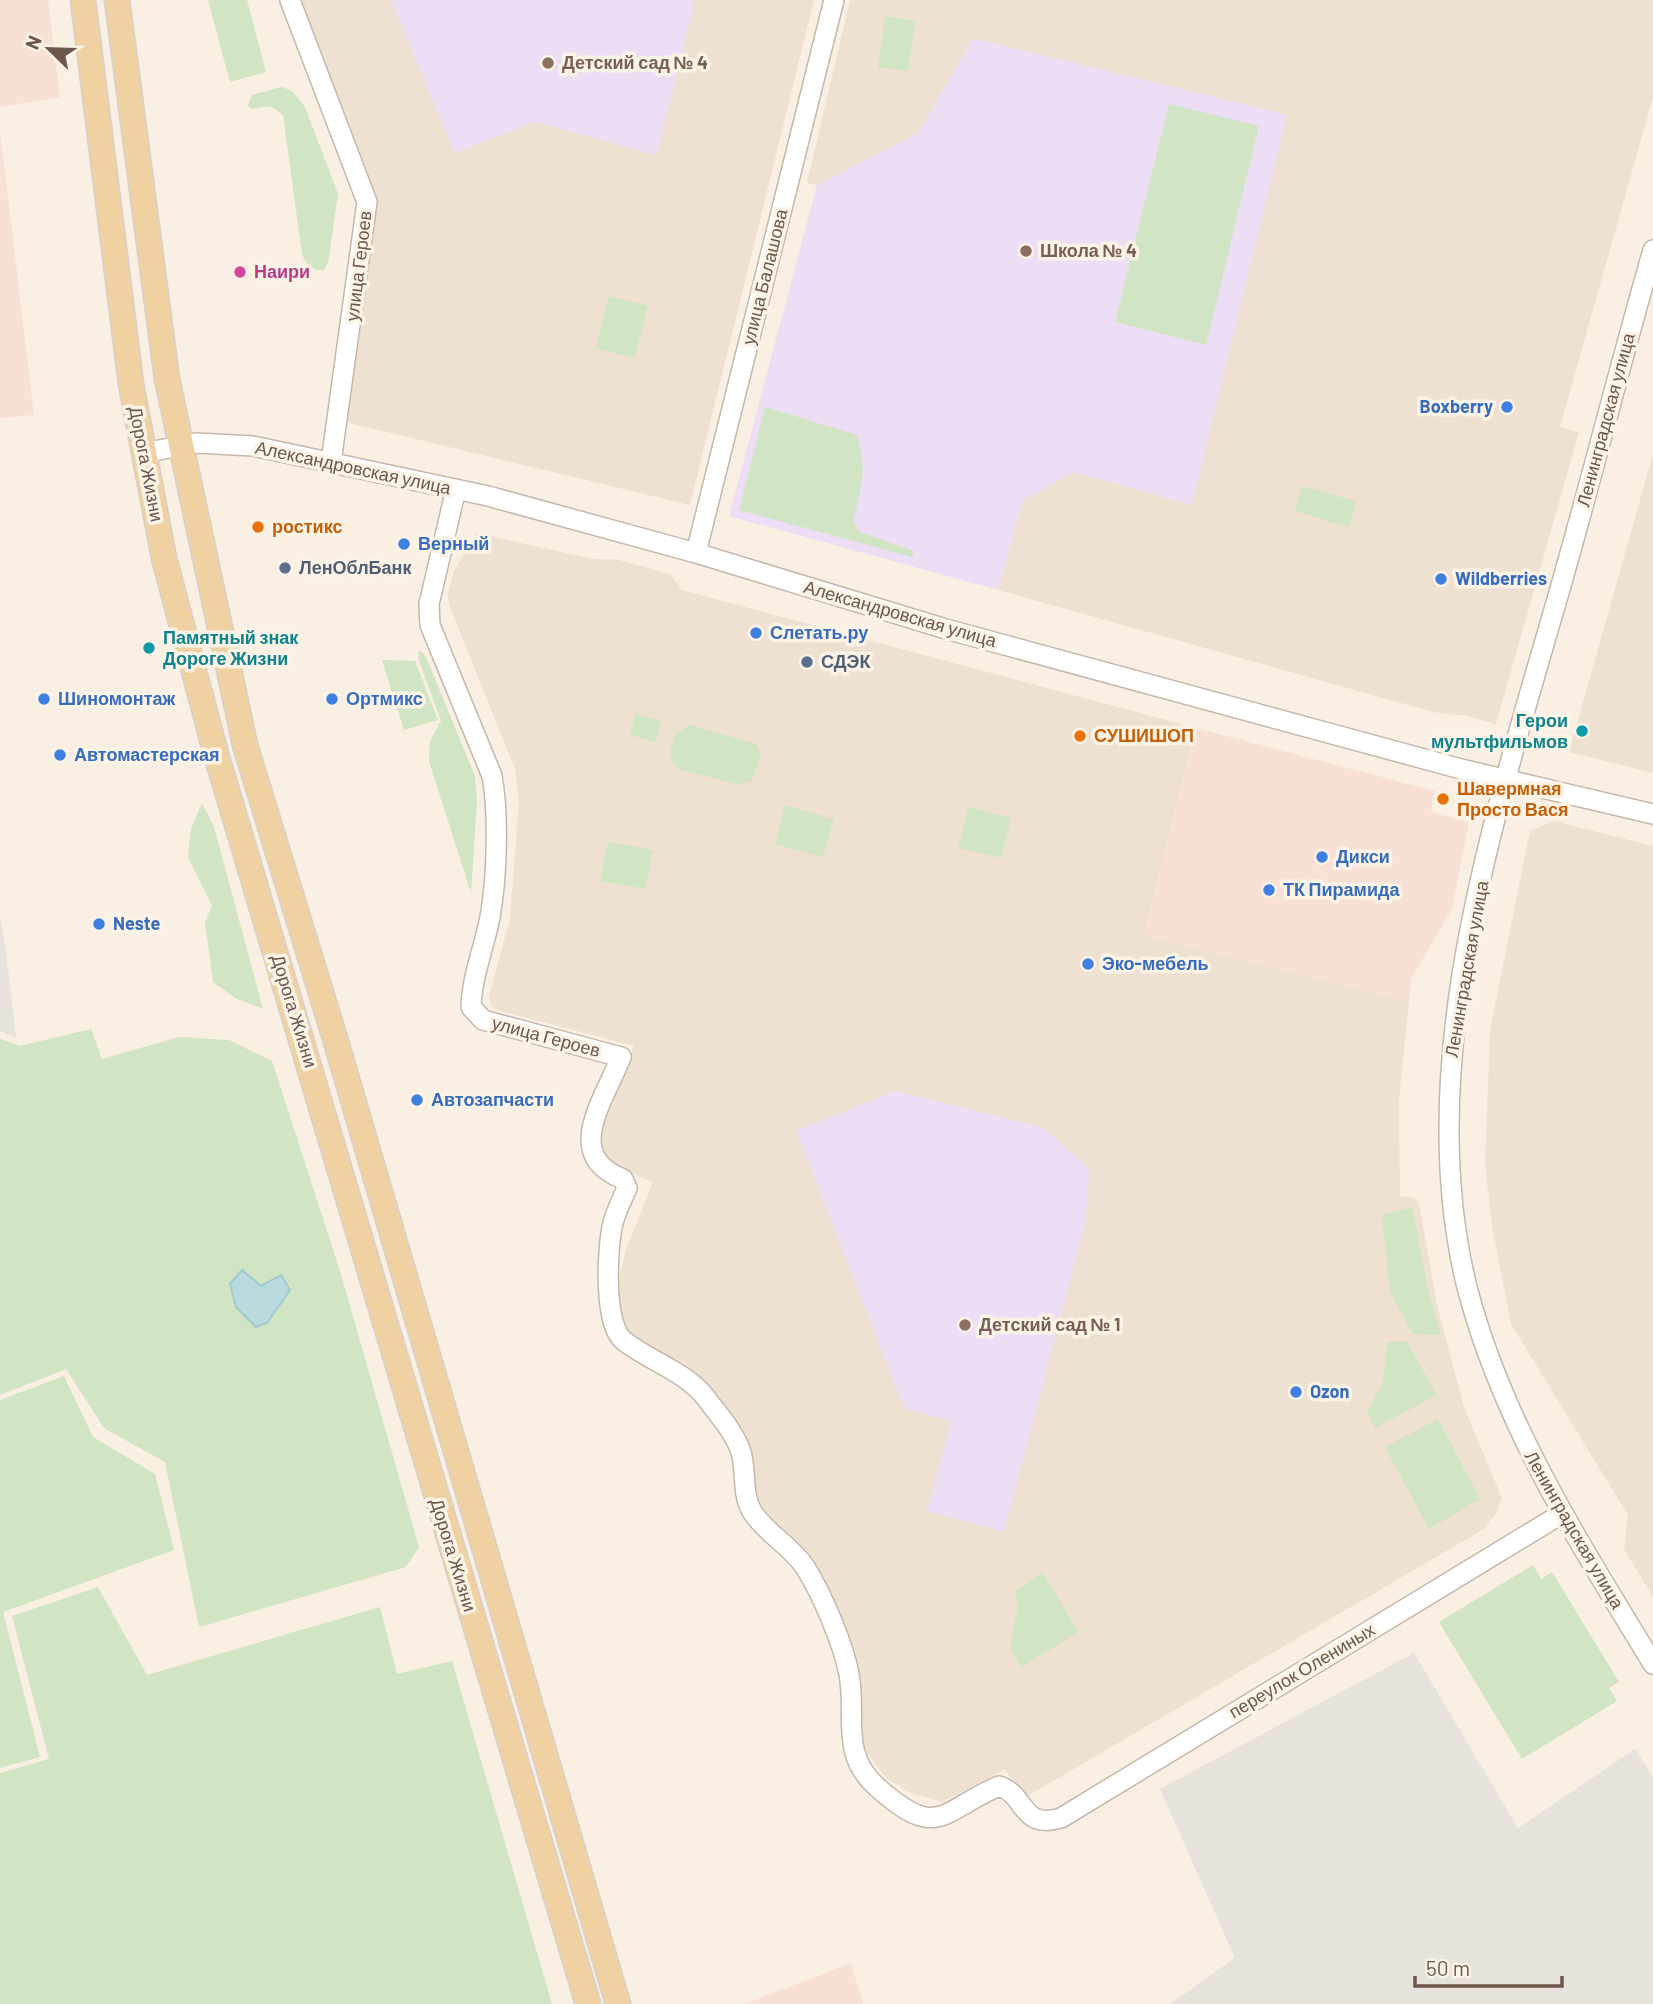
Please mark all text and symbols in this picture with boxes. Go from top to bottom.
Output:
north arrow [14,14,84,84]
text: N [20,32,46,52]
place label: Детский сад № 4 [562,51,708,73]
marker: Детский сад № 4 [540,55,556,71]
street label: улица Балашова [737,206,792,347]
street label: улица Героев [340,209,376,322]
place label: Школа № 4 [1040,239,1137,261]
marker: Школа № 4 [1018,243,1034,259]
place label: Наири [254,260,310,282]
marker: Наири [232,264,248,280]
street label: Ленинградская улица [1571,330,1639,509]
place label: Boxberry [1420,395,1493,417]
marker: Boxberry [1499,399,1515,415]
street label: Дорога Жизни [125,404,169,523]
street label: Александровская улица [253,436,454,499]
place label: ростикс [272,515,342,537]
marker: ростикс [250,519,266,535]
place label: Верный [418,532,489,554]
marker: Верный [396,536,412,552]
place label: ЛенОблБанк [299,556,412,578]
marker: ЛенОблБанк [277,560,293,576]
place label: Wildberries [1455,567,1547,589]
marker: Wildberries [1433,571,1449,587]
street label: Александровская улица [801,575,1000,651]
place label: Слетать.ру [770,621,868,643]
marker: Слетать.ру [748,625,764,641]
place label: Памятный знак Дороге Жизни [163,626,299,669]
marker: Памятный знак Дороге Жизни [141,640,157,656]
place label: СДЭК [821,650,871,672]
marker: СДЭК [799,654,815,670]
place label: Шиномонтаж [58,687,176,709]
place label: Ортмикс [346,687,423,709]
marker: Шиномонтаж [36,691,52,707]
marker: Ортмикс [324,691,340,707]
place label: Герои мультфильмов [1431,709,1568,752]
marker: Герои мультфильмов [1574,723,1590,739]
place label: СУШИШОП [1094,724,1194,746]
marker: СУШИШОП [1072,728,1088,744]
place label: Автомастерская [74,743,220,765]
marker: Автомастерская [52,747,68,763]
place label: Шавермная Просто Вася [1457,777,1568,820]
marker: Шавермная Просто Вася [1435,791,1451,807]
place label: Дикси [1336,845,1390,867]
marker: Дикси [1314,849,1330,865]
place label: ТК Пирамида [1283,878,1400,900]
street label: Ленинградская улица [1440,878,1493,1059]
marker: ТК Пирамида [1261,882,1277,898]
place label: Neste [113,912,160,934]
marker: Neste [91,916,107,932]
street label: Дорога Жизни [267,951,323,1070]
place label: Эко-мебель [1102,952,1209,974]
marker: Эко-мебель [1080,956,1096,972]
street label: улица Героев [490,1011,603,1061]
place label: Автозапчасти [431,1088,554,1110]
marker: Автозапчасти [409,1092,425,1108]
place label: Детский сад № 1 [979,1313,1120,1335]
marker: Детский сад № 1 [957,1317,973,1333]
place label: Ozon [1310,1380,1349,1402]
marker: Ozon [1288,1384,1304,1400]
street label: Ленинградская улица [1521,1447,1630,1613]
street label: Дорога Жизни [426,1495,482,1614]
street label: переулок Олениных [1224,1618,1379,1722]
scale bar [1415,1944,1562,1988]
text: 50 m [1426,1955,1470,1980]

